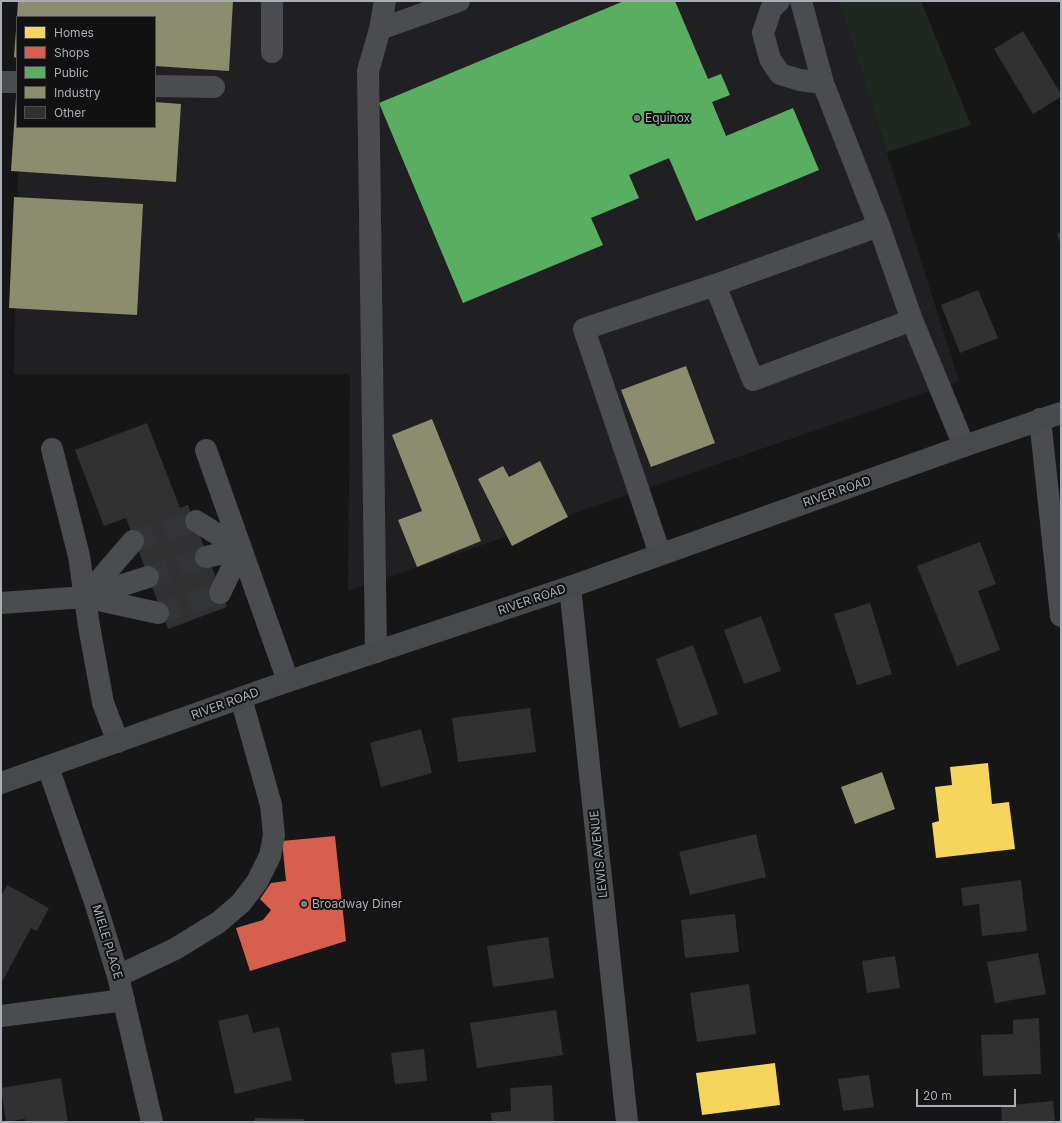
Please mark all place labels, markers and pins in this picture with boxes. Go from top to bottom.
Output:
place label: Equinox [645,111,690,125]
marker: Equinox [632,113,642,123]
place label: Broadway Diner [312,897,402,911]
marker: Broadway Diner [299,899,309,909]

